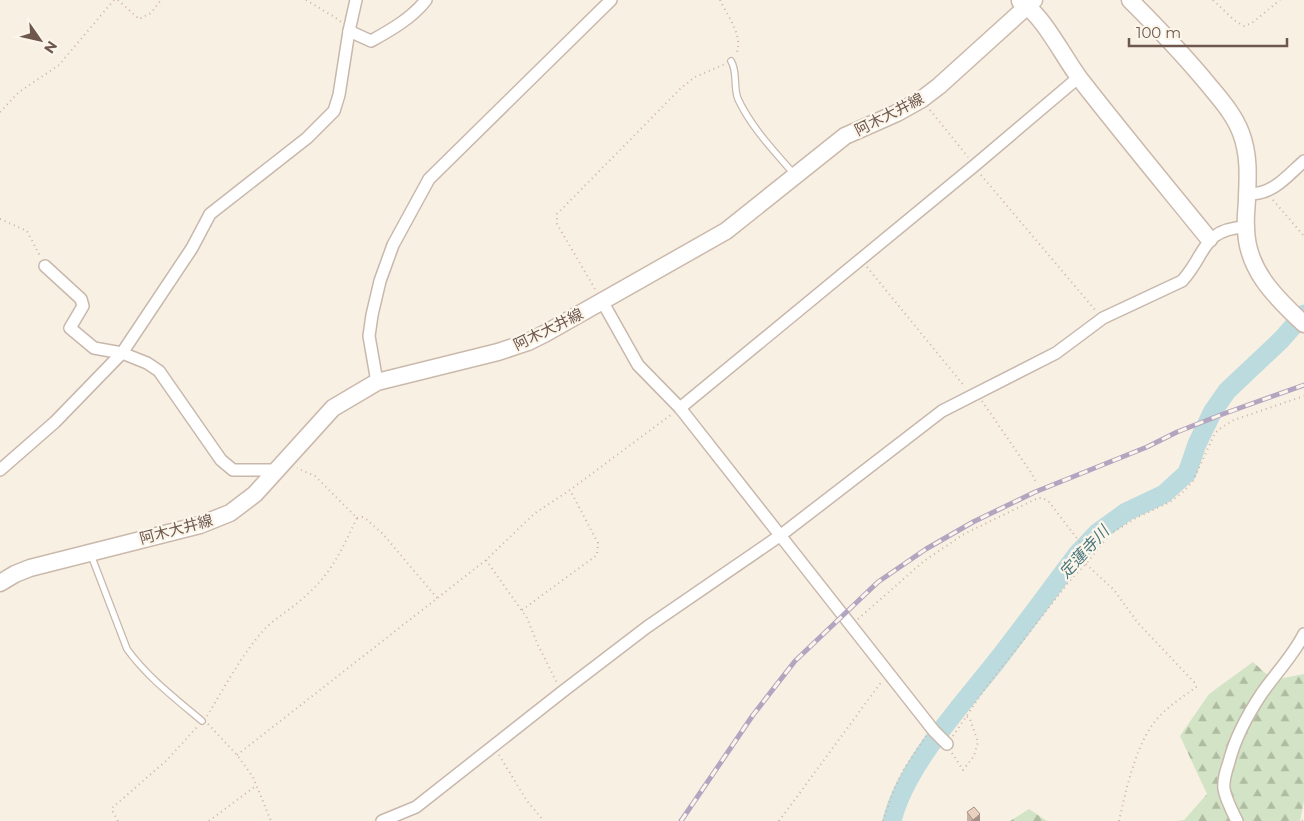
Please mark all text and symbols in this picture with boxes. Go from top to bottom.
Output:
north arrow [15,15,65,65]
scale bar [1129,15,1286,47]
text: 100 m [1136,23,1181,42]
text: N [40,38,61,57]
street label: 阿木大井線 [851,89,927,139]
street label: 阿木大井線 [510,304,586,354]
street label: 阿木大井線 [137,510,215,548]
water label: 定蓮寺川 [1055,521,1114,582]

